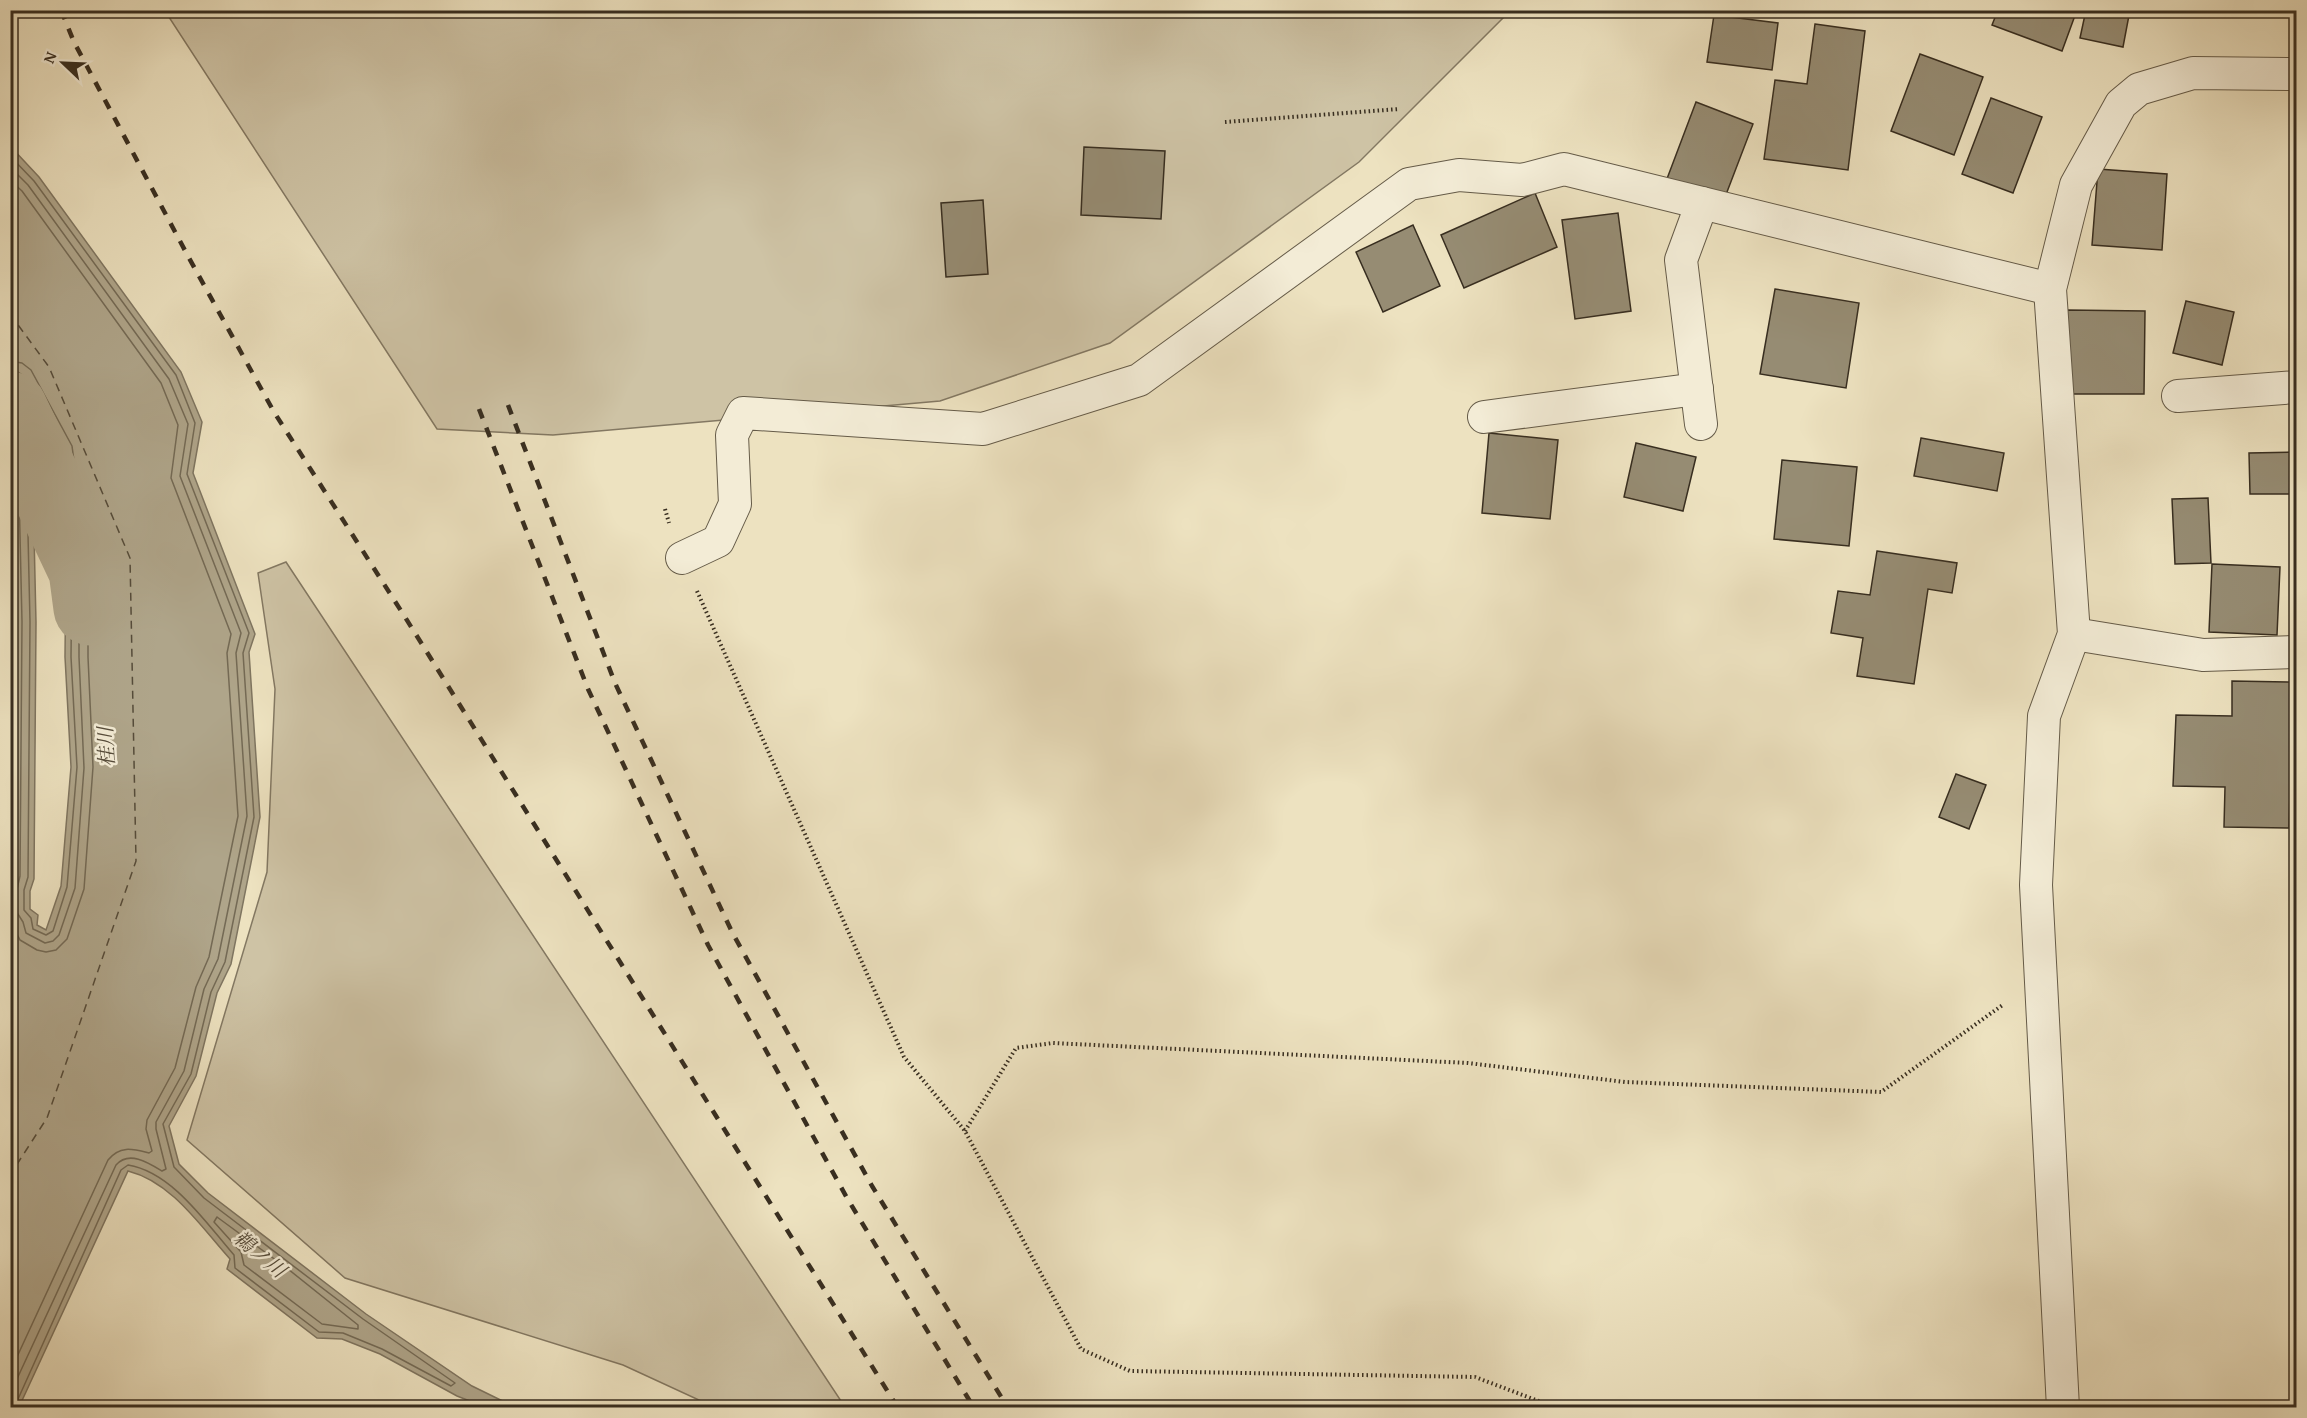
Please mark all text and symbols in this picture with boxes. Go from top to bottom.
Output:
north arrow [33,33,93,93]
text: N [36,47,62,67]
water label: 桂川 [90,724,121,768]
water label: 鵜ノ川 [228,1223,294,1285]

